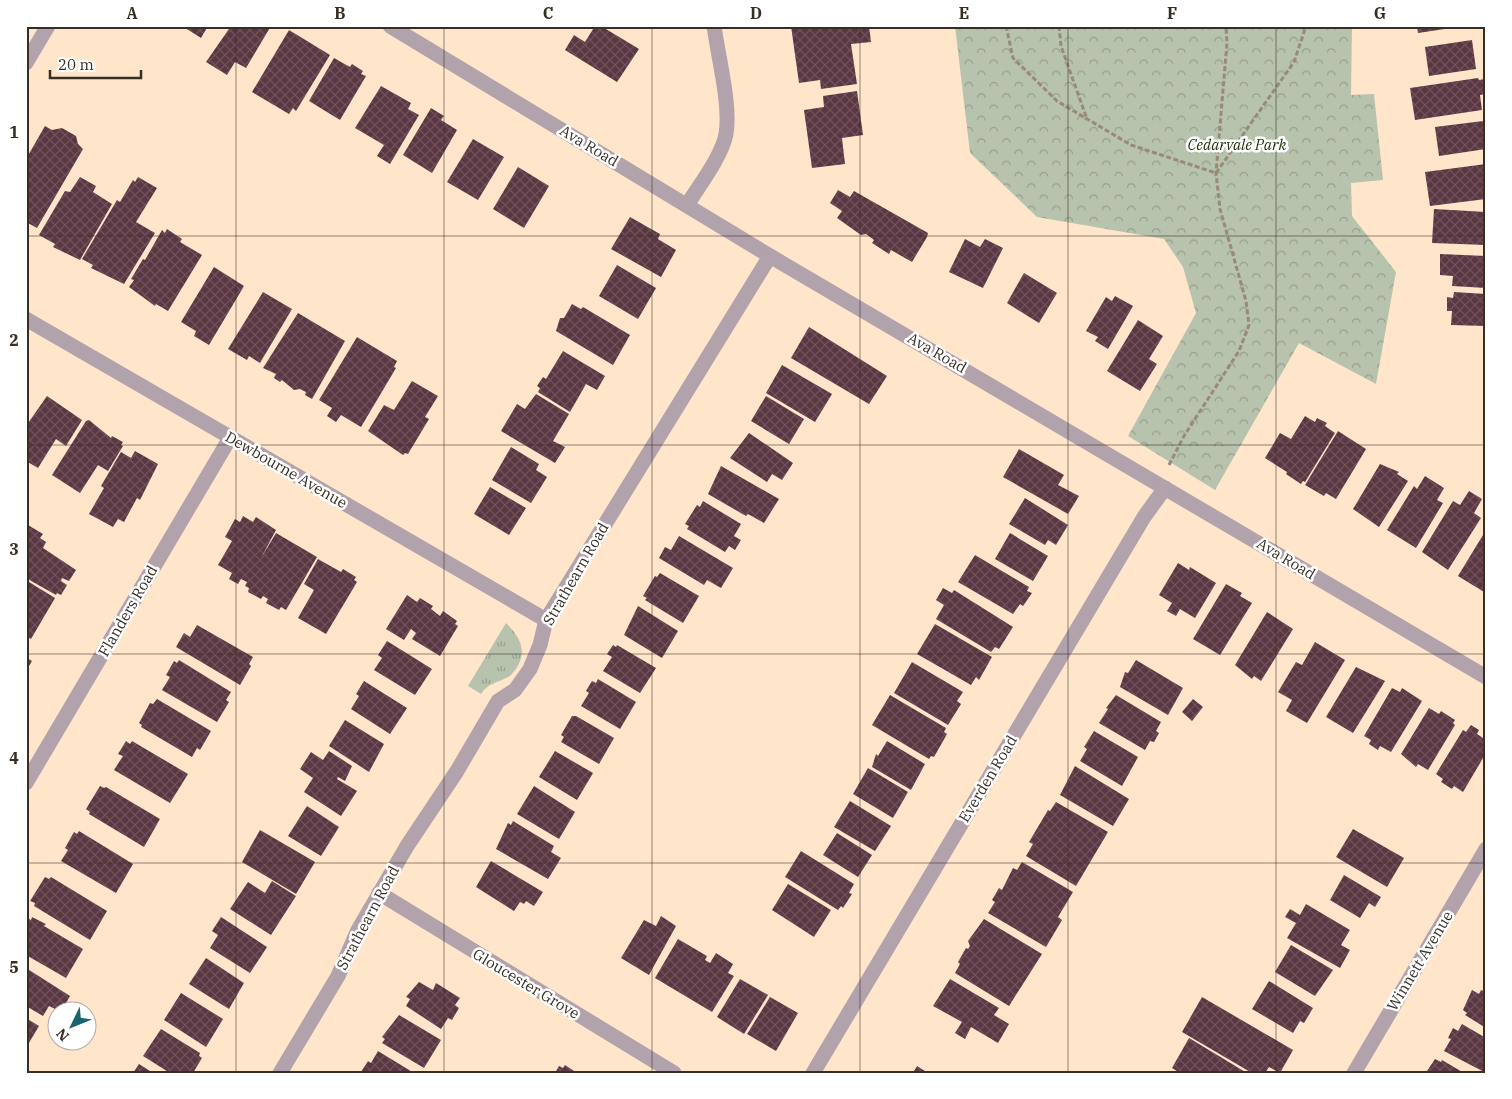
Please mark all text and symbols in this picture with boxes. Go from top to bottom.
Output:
text: A [126,3,138,23]
text: B [334,3,346,23]
text: C [543,3,553,23]
text: D [750,3,762,23]
text: E [959,3,969,23]
text: F [1167,3,1177,23]
text: G [1374,3,1386,23]
scale bar [50,48,141,80]
text: 20 m [58,55,94,74]
street label: Ava Road [556,121,622,171]
text: 1 [9,122,19,142]
park label: Cedarvale Park [1188,135,1286,154]
street label: Ava Road [904,328,970,377]
text: 2 [9,330,19,350]
street label: Dewbourne Avenue [222,427,351,512]
street label: Strathearn Road [539,519,613,628]
street label: Ava Road [1253,534,1319,584]
text: 3 [9,539,19,559]
street label: Flanders Road [94,562,161,660]
street label: Everden Road [954,732,1021,826]
text: 4 [9,748,19,768]
street label: Strathearn Road [332,862,403,973]
street label: Winnett Avenue [1382,907,1457,1014]
street label: Gloucester Grove [469,944,583,1023]
text: 5 [9,957,19,977]
north arrow [48,1002,98,1052]
text: N [52,1025,73,1045]

